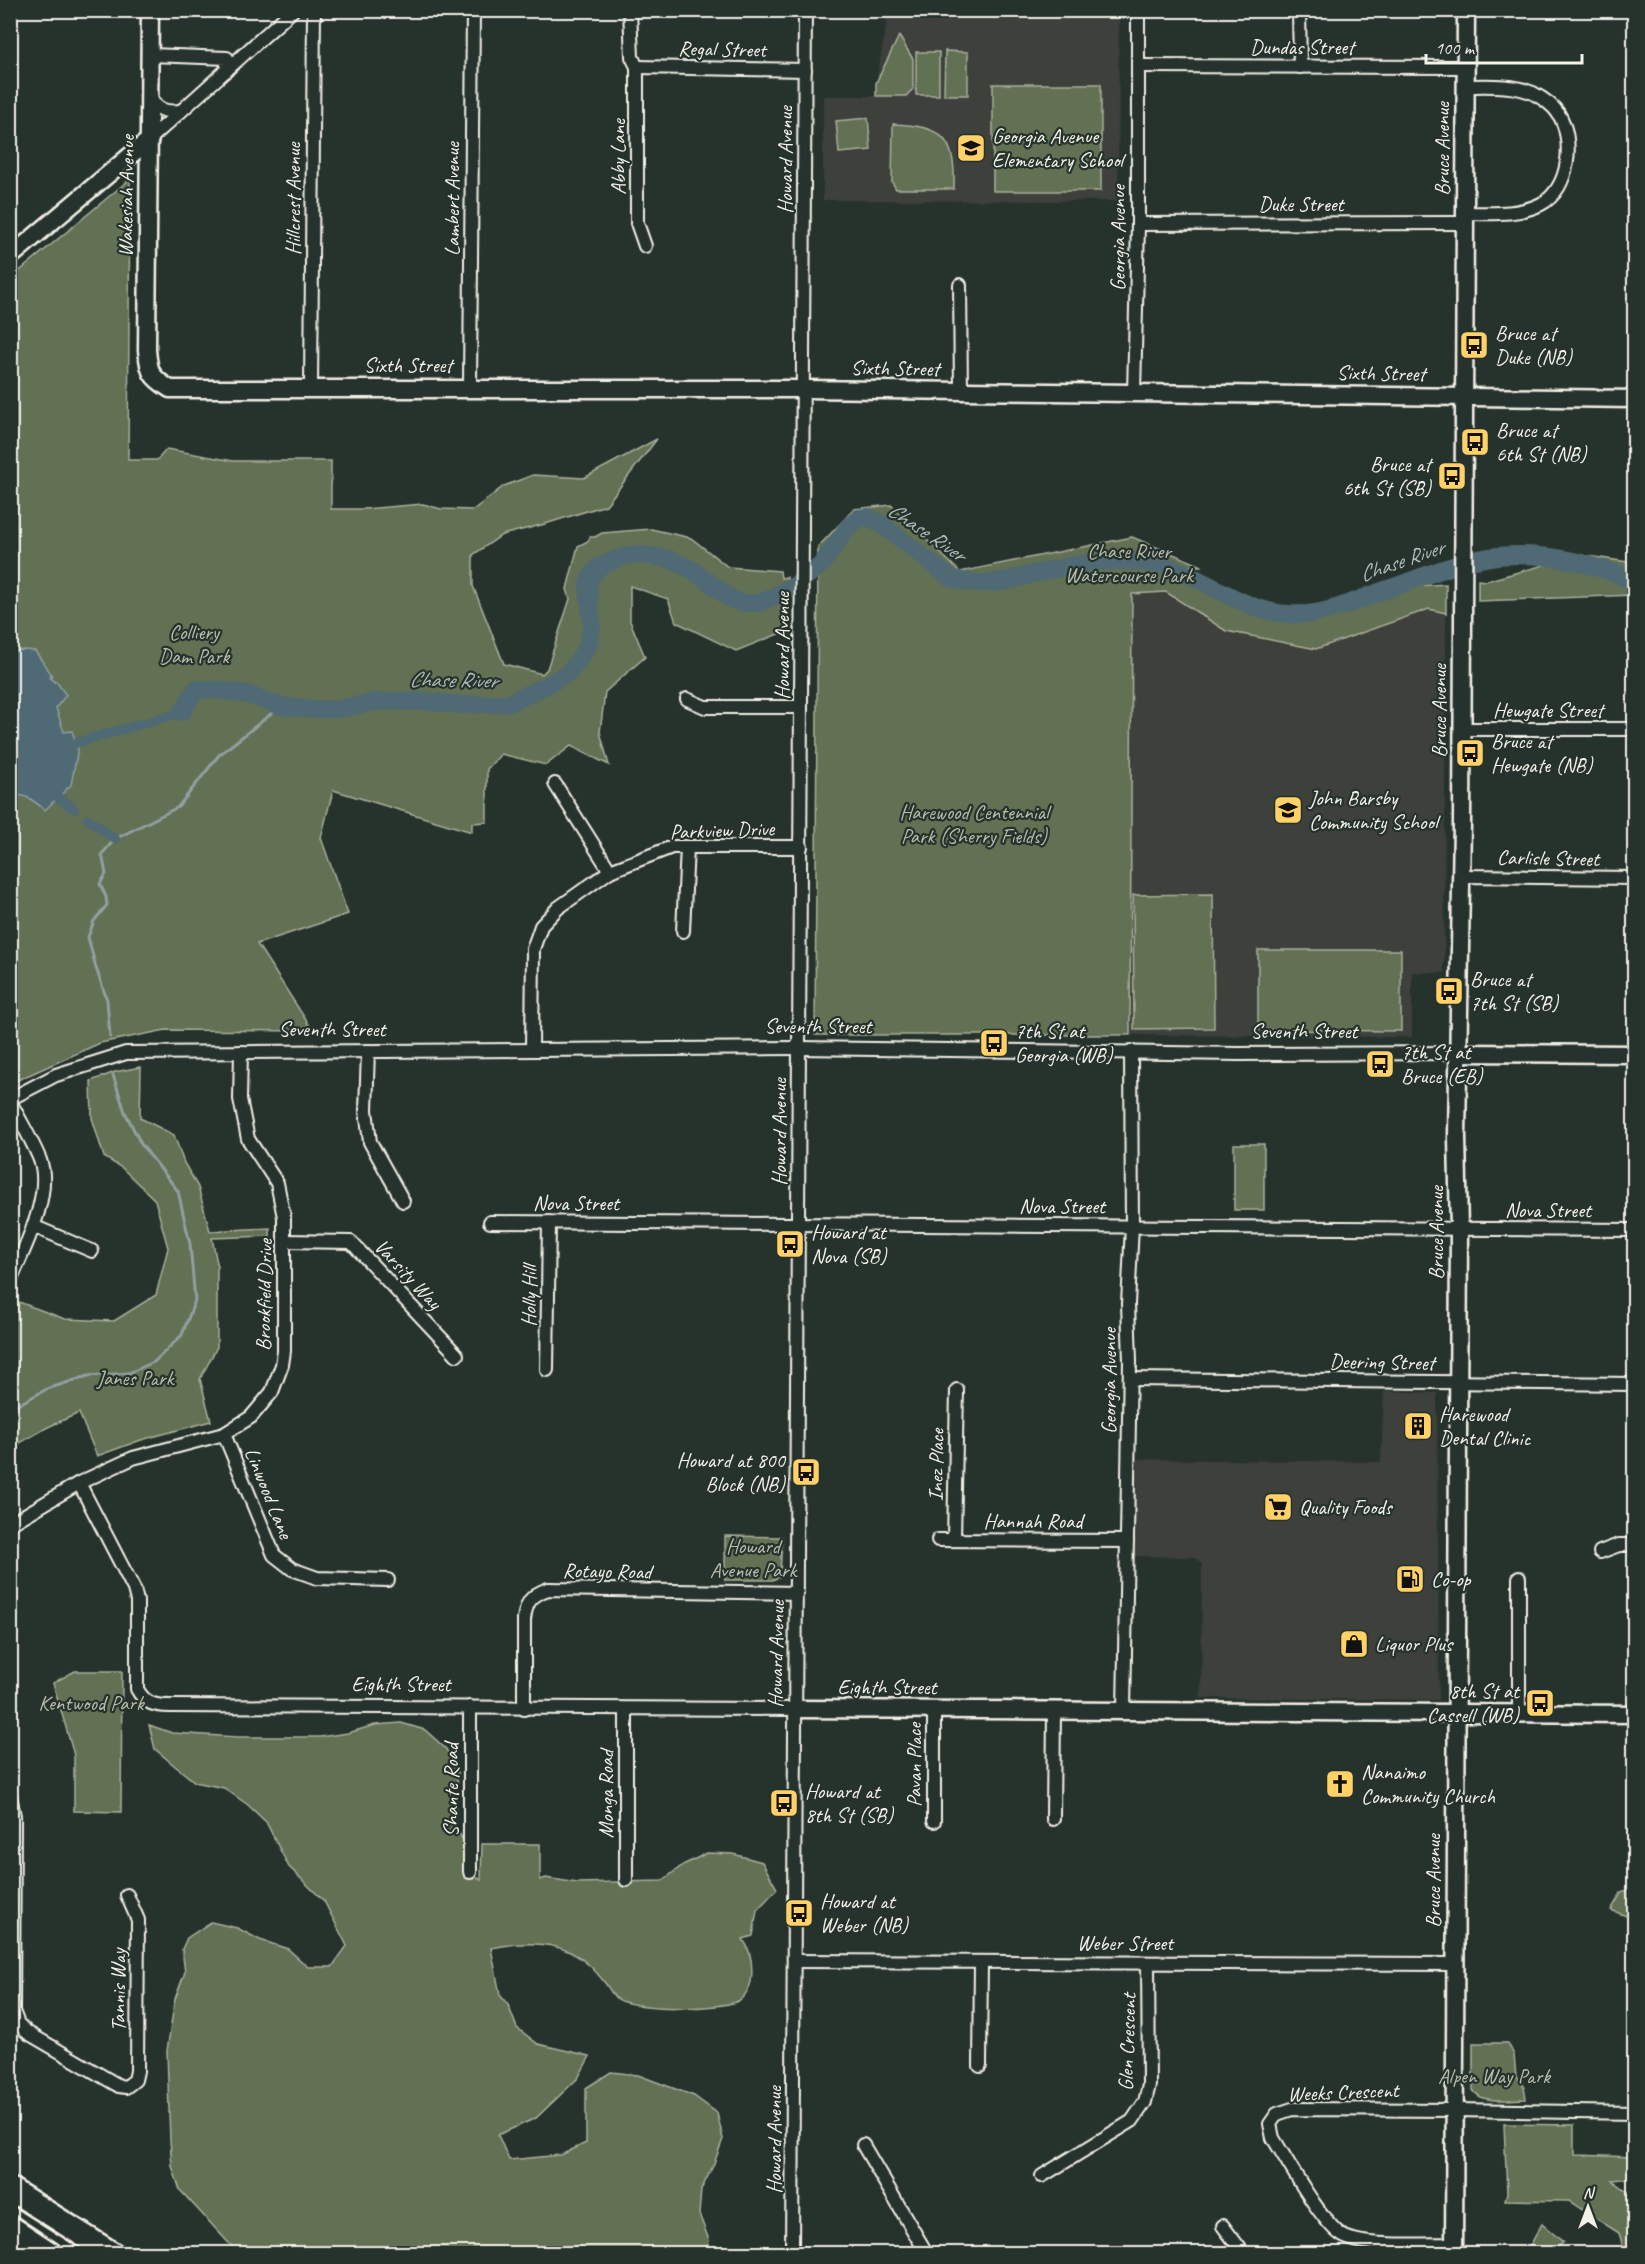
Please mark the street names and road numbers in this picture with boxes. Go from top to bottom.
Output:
street label: Dundas Street [1250,34,1357,60]
street label: Regal Street [678,35,768,63]
street label: Bruce Avenue [1429,101,1455,196]
street label: Howard Avenue [772,105,798,214]
street label: Abby Lane [605,118,631,195]
street label: Wakesiah Avenue [112,133,140,257]
street label: Hillcrest Avenue [280,141,306,255]
street label: Lambert Avenue [439,141,465,256]
street label: Georgia Avenue [1105,183,1131,291]
street label: Duke Street [1258,191,1346,217]
street label: Sixth Street [364,352,455,378]
street label: Sixth Street [850,354,943,382]
street label: Sixth Street [1336,359,1429,387]
street label: Howard Avenue [769,591,795,700]
street label: Bruce Avenue [1426,663,1452,758]
street label: Hewgate Street [1493,697,1606,723]
street label: Parkview Drive [669,815,776,845]
street label: Carlisle Street [1497,844,1601,872]
street label: Seventh Street [765,1013,874,1039]
street label: Seventh Street [279,1016,388,1042]
street label: Seventh Street [1251,1018,1360,1044]
street label: Howard Avenue [766,1077,792,1186]
street label: Bruce Avenue [1423,1185,1449,1280]
street label: Nova Street [533,1190,621,1216]
street label: Nova Street [1019,1193,1107,1219]
street label: Nova Street [1505,1197,1593,1223]
street label: Varsity Way [369,1233,448,1316]
street label: Brookfield Drive [250,1238,278,1351]
street label: Holly Hill [515,1262,543,1327]
street label: Georgia Avenue [1096,1326,1122,1434]
street label: Deering Street [1329,1348,1438,1376]
street label: Inez Place [922,1428,950,1501]
street label: Linwood Lane [239,1444,299,1543]
street label: Hannah Road [984,1508,1086,1534]
street label: Rotayo Road [562,1557,654,1585]
street label: Howard Avenue [762,1599,790,1708]
street label: Eighth Street [351,1671,453,1697]
street label: Eighth Street [837,1674,939,1700]
street label: Pavan Place [901,1721,927,1807]
street label: Shante Road [438,1739,464,1837]
street label: Monga Road [593,1747,619,1838]
street label: Bruce Avenue [1420,1833,1446,1928]
street label: Weber Street [1077,1930,1175,1956]
street label: Tannis Way [105,1947,131,2031]
street label: Glen Crescent [1112,1991,1142,2091]
street label: Weeks Crescent [1287,2077,1401,2107]
street label: Howard Avenue [761,2085,787,2194]

